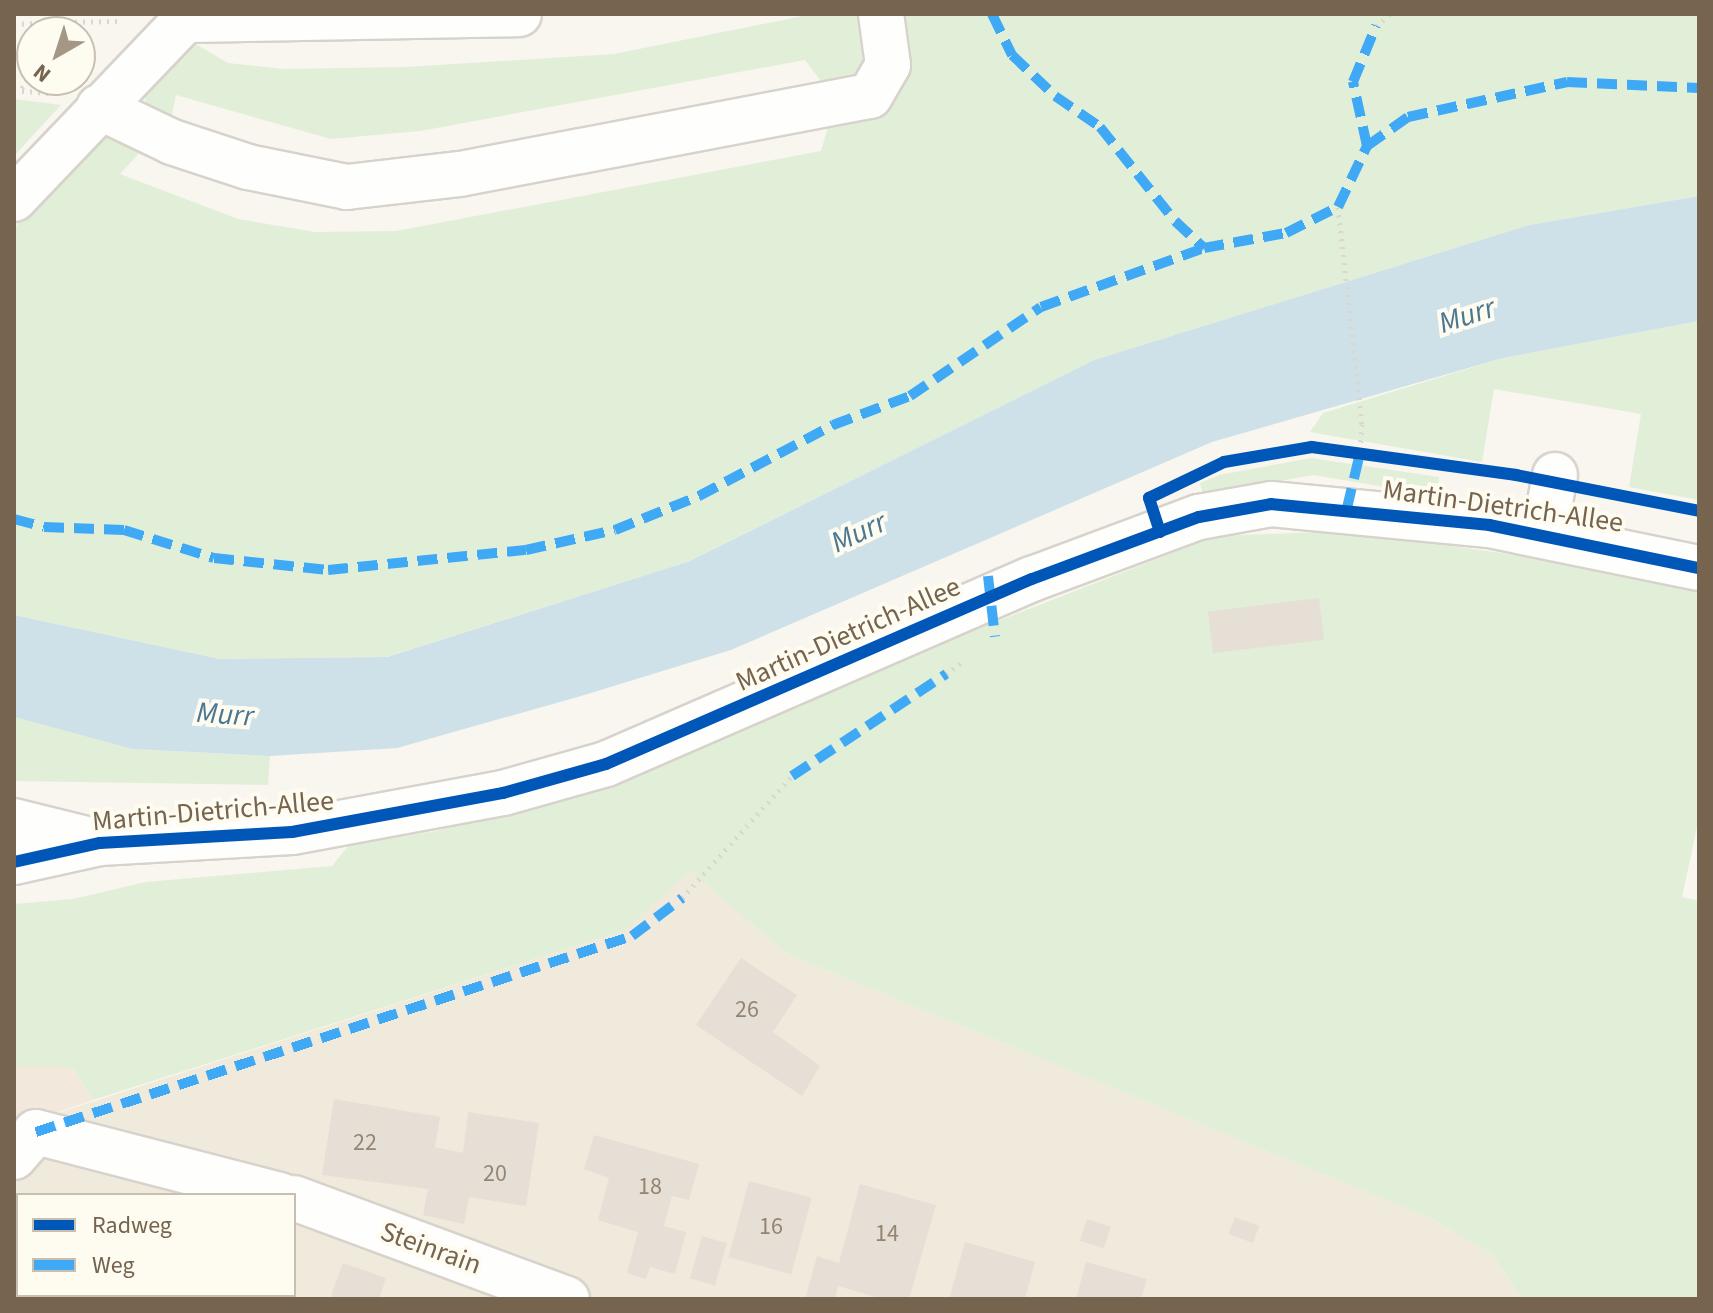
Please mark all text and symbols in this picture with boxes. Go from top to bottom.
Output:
north arrow [16,16,96,96]
text: N [26,56,58,90]
water label: Murr [1434,290,1500,342]
street label: Martin-Dietrich-Allee [1381,473,1625,539]
water label: Murr [825,505,893,561]
street label: Martin-Dietrich-Allee [730,569,966,699]
water label: Murr [195,695,255,735]
street label: Martin-Dietrich-Allee [91,784,335,838]
house number: 26 [735,996,759,1024]
house number: 22 [353,1129,377,1157]
house number: 20 [483,1160,507,1188]
house number: 18 [638,1173,662,1201]
legend [16,1193,296,1297]
text: Radweg [92,1208,172,1243]
house number: 16 [759,1213,783,1241]
street label: Steinrain [376,1214,486,1282]
house number: 14 [875,1220,899,1248]
text: Weg [92,1248,135,1283]

